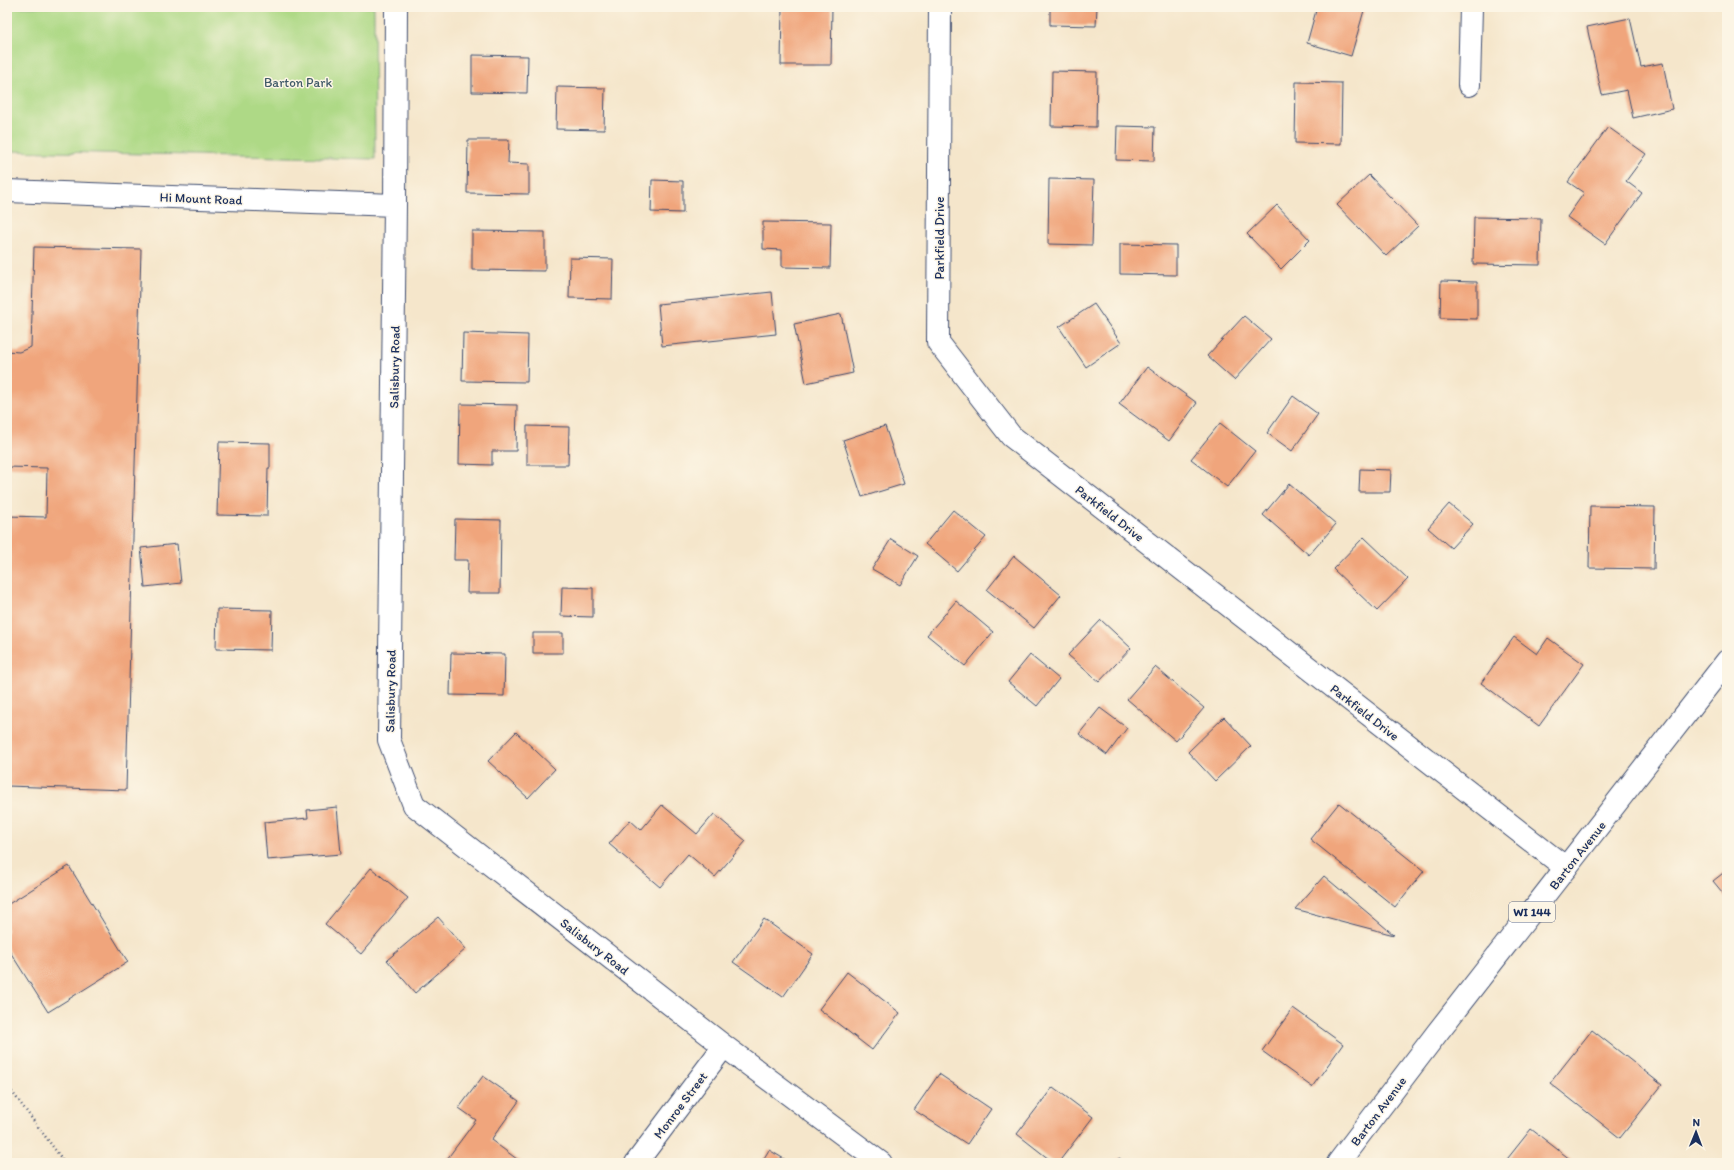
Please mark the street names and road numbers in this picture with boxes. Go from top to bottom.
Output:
street label: Hi Mount Road [159,190,243,207]
street label: Parkfield Drive [932,197,947,279]
street label: Salisbury Road [386,325,403,409]
street label: Parkfield Drive [1072,482,1147,545]
street label: Salisbury Road [382,649,399,733]
street label: Parkfield Drive [1327,681,1402,744]
street label: Barton Avenue [1546,818,1609,893]
road number: WI 144 [1509,902,1555,922]
street label: Salisbury Road [557,915,632,978]
street label: Monroe Street [650,1069,710,1142]
street label: Barton Avenue [1347,1074,1409,1149]

